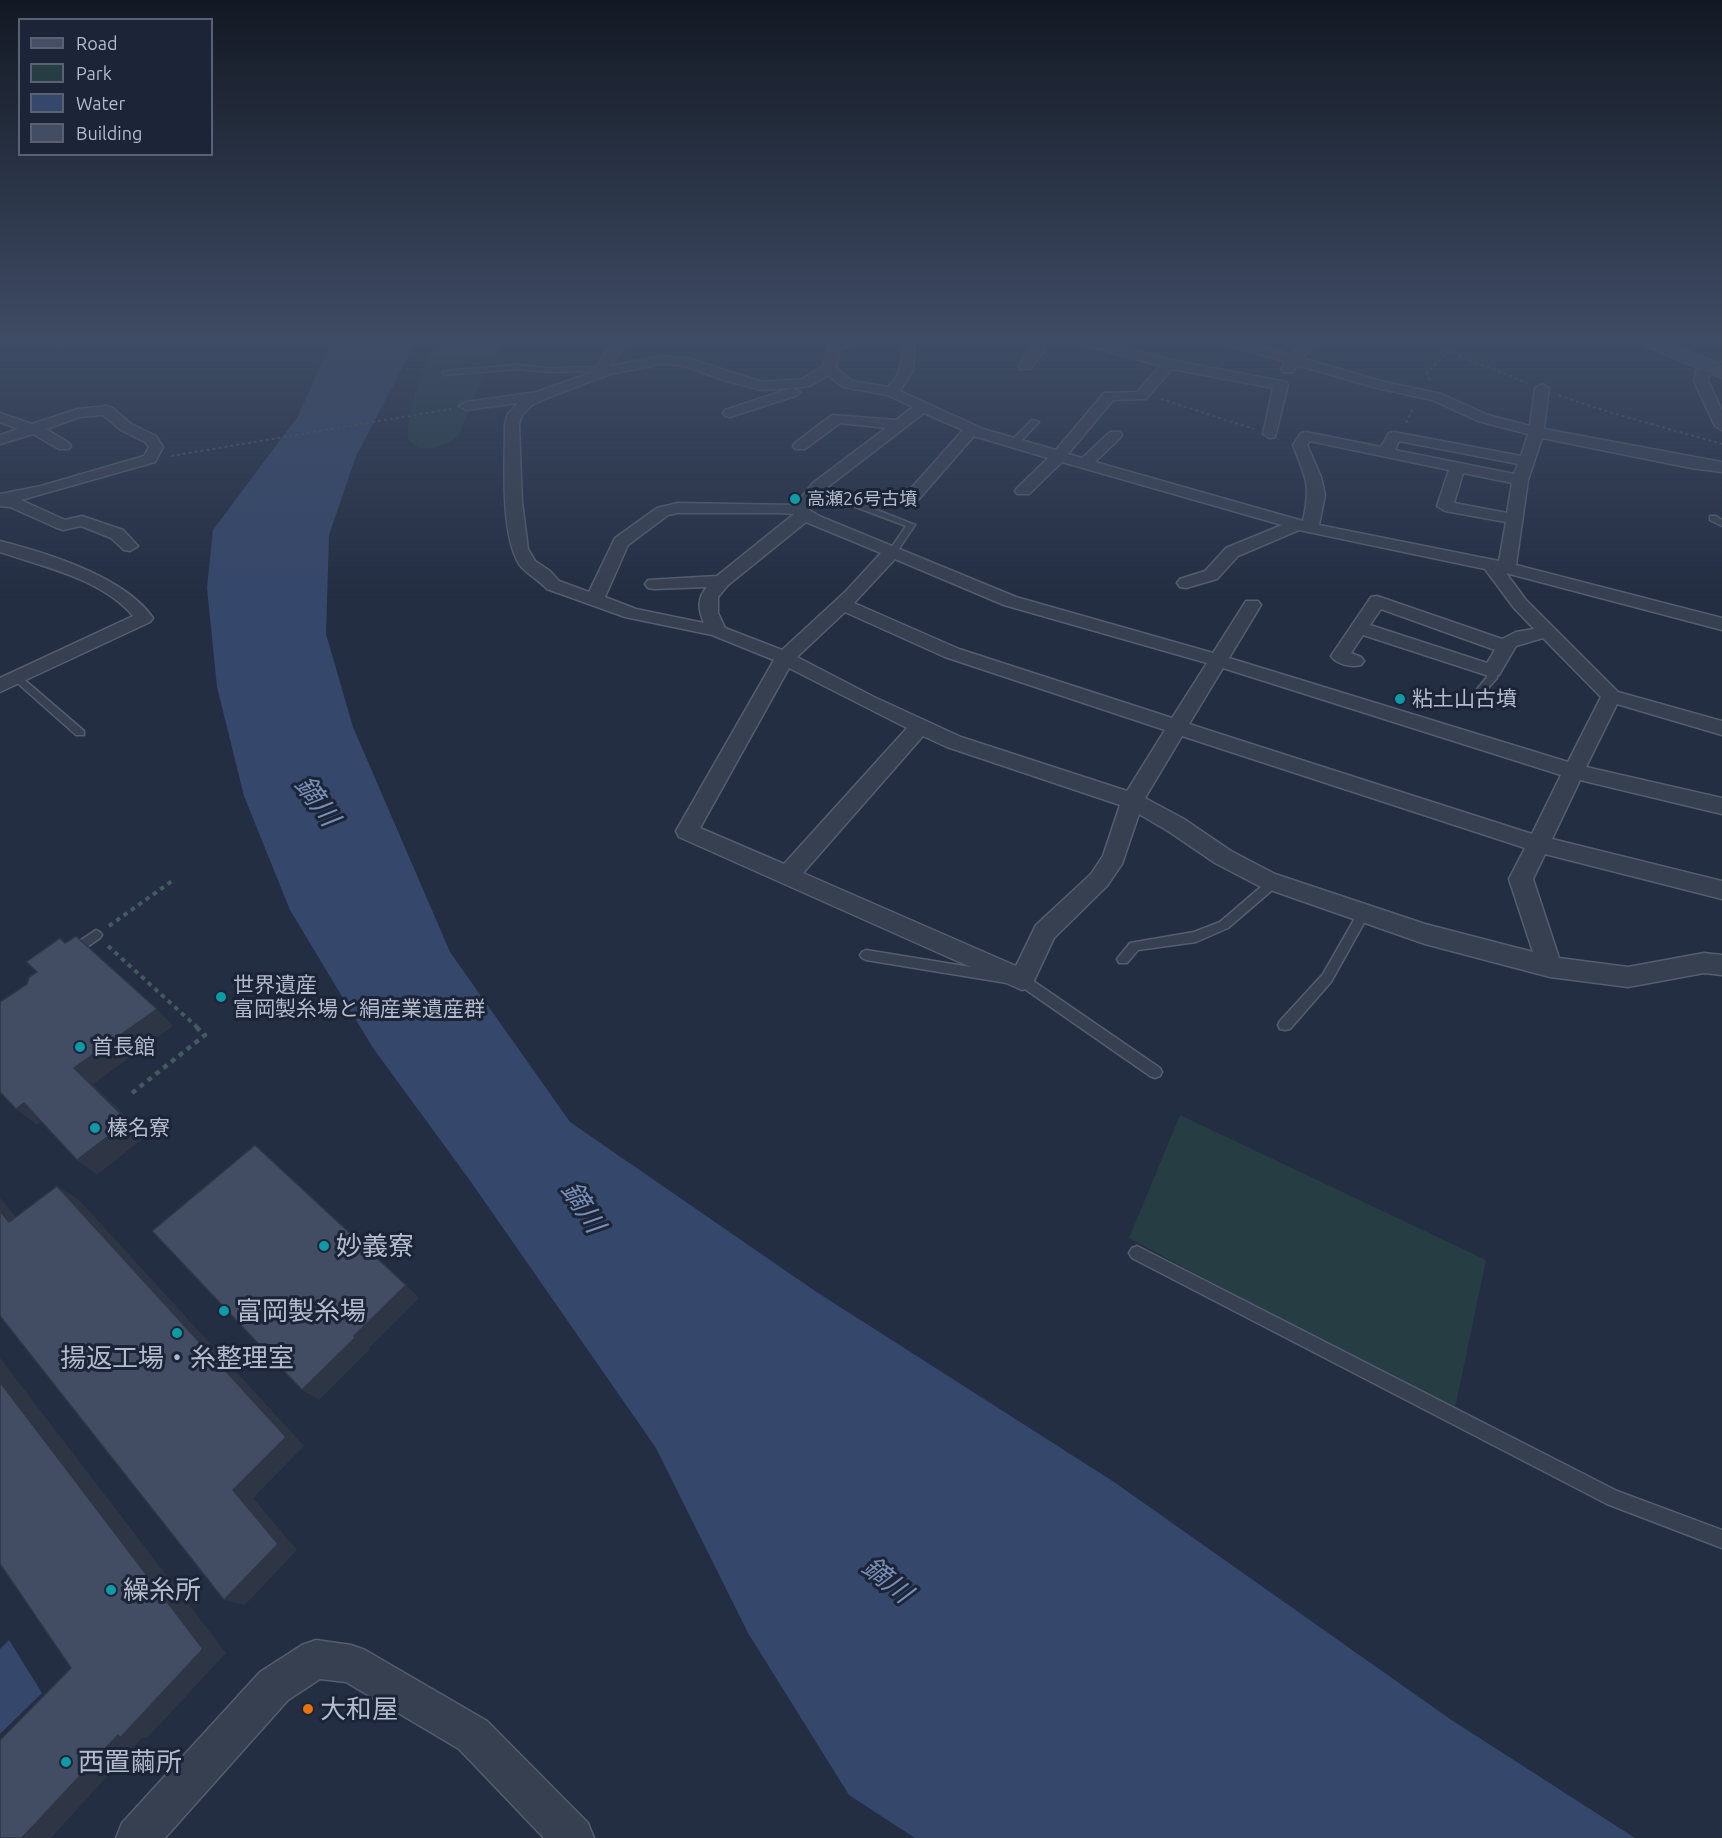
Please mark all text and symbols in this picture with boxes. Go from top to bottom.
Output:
legend [18,18,213,156]
text: Road [76,33,118,53]
text: Park [76,63,112,83]
text: Water [76,93,125,113]
text: Building [76,123,142,143]
place label: 高瀬26号古墳 [807,488,917,510]
marker: 高瀬26号古墳 [788,492,802,506]
place label: 粘土山古墳 [1412,686,1517,712]
marker: 粘土山古墳 [1393,692,1407,706]
water label: 鏑川 [288,770,346,832]
place label: 世界遺産 富岡製糸場と絹産業遺産群 [233,972,485,1022]
marker: 世界遺産 富岡製糸場と絹産業遺産群 [214,990,228,1004]
place label: 首長館 [92,1034,155,1060]
marker: 首長館 [73,1040,87,1054]
place label: 榛名寮 [107,1115,170,1141]
marker: 榛名寮 [88,1121,102,1135]
water label: 鏑川 [555,1176,611,1238]
place label: 妙義寮 [336,1230,414,1262]
marker: 妙義寮 [317,1239,331,1253]
place label: 富岡製糸場 [236,1295,366,1327]
marker: 富岡製糸場 [217,1304,231,1318]
marker: 揚返工場・糸整理室 [170,1326,184,1340]
place label: 揚返工場・糸整理室 [60,1342,294,1374]
water label: 鏑川 [856,1550,918,1610]
place label: 繰糸所 [123,1574,201,1606]
marker: 繰糸所 [104,1583,118,1597]
place label: 大和屋 [320,1693,398,1725]
marker: 大和屋 [301,1702,315,1716]
place label: 西置繭所 [78,1746,182,1778]
marker: 西置繭所 [59,1755,73,1769]

